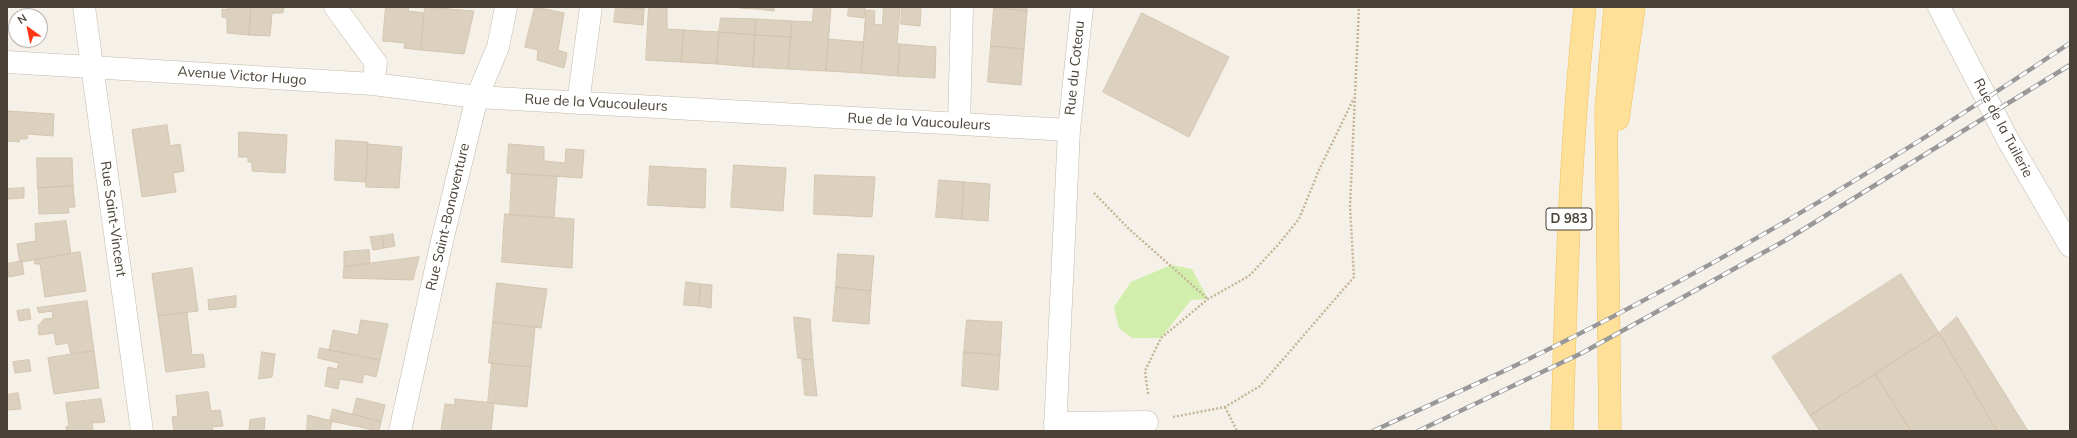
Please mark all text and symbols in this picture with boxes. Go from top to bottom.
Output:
north arrow [8,8,48,48]
text: N [15,11,29,27]
street label: Rue du Coteau [1062,20,1088,116]
street label: Avenue Victor Hugo [177,63,307,89]
street label: Rue de la Tuilerie [1970,76,2036,180]
street label: Rue de la Vaucouleurs [524,91,668,115]
street label: Rue de la Vaucouleurs [847,110,991,134]
street label: Rue Saint-Bonaventure [423,141,473,293]
street label: Rue Saint-Vincent [97,160,129,278]
road number: D 983 [1546,208,1592,230]

